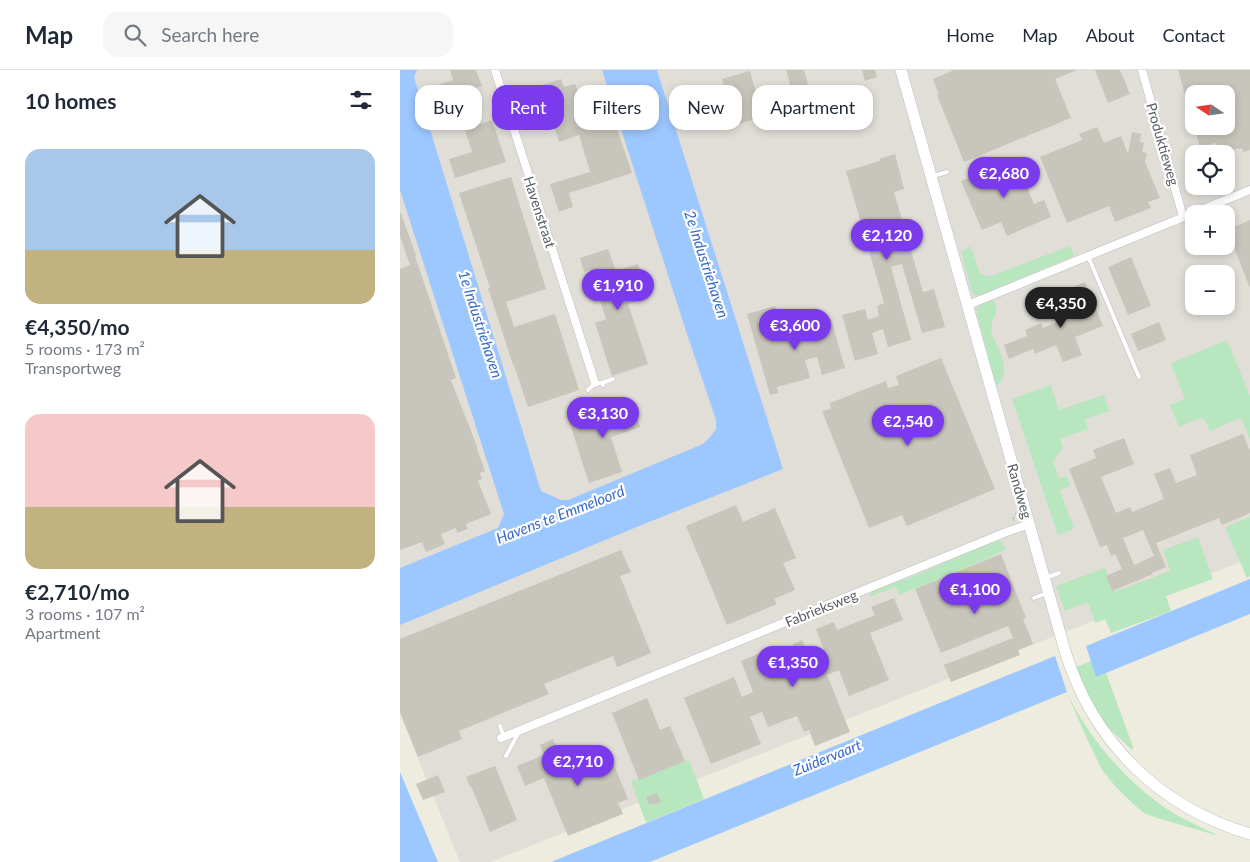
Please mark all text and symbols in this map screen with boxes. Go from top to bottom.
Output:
search box [103,12,453,57]
text: Map [25,20,73,49]
icon: search [121,21,149,49]
text: Search here [161,23,259,46]
text: Home [946,24,994,46]
text: Map [1022,24,1058,46]
text: About [1086,24,1135,46]
text: Contact [1163,24,1225,46]
chip: Buy [415,85,482,130]
chip: Rent [492,85,564,130]
chip: Filters [574,85,659,130]
chip: New [669,85,742,130]
chip: Apartment [752,85,873,130]
north arrow [1185,85,1235,135]
map controls [1185,85,1235,315]
icon: filters [347,86,375,114]
text: 10 homes [25,88,116,113]
street label: Produktieweg [1143,101,1183,187]
button: locate [1185,145,1235,195]
pin: €2,680 [963,156,1045,199]
text: €2,680 [979,163,1029,182]
street label: Havenstraat [520,174,560,250]
icon: home [155,181,245,271]
button: + [1185,205,1235,255]
water label: 2e Industriehaven [681,208,733,320]
pin: €2,120 [846,218,928,261]
text: €2,120 [862,225,912,244]
button: − [1185,265,1235,315]
water label: 1e Industriehaven [455,268,507,380]
pin: €1,910 [577,268,659,311]
text: €1,910 [593,275,643,294]
pin: €4,350 [1020,286,1102,329]
text: €4,350 [1036,293,1086,312]
pin: €3,600 [754,308,836,351]
text: €4,350/mo [25,314,130,339]
text: €3,600 [770,315,820,334]
text: 5 rooms · 173 m² [25,339,145,358]
text: Transportweg [25,358,121,377]
pin: €3,130 [562,396,644,439]
text: €3,130 [578,403,628,422]
pin: €2,540 [867,404,949,447]
text: €2,540 [883,411,933,430]
icon: home [155,446,245,536]
street label: Randweg [1004,461,1036,521]
water label: Havens te Emmeloord [493,481,627,547]
pin: €1,100 [934,572,1016,615]
text: €2,710/mo [25,579,130,604]
text: €1,100 [950,579,1000,598]
street label: Fabrieksweg [782,586,860,630]
text: 3 rooms · 107 m² [25,604,145,623]
text: Apartment [25,623,100,642]
pin: €1,350 [752,646,834,688]
text: €1,350 [768,652,818,671]
water label: Zuidervaart [789,735,865,779]
pin: €2,710 [537,744,619,787]
text: €2,710 [553,751,603,770]

